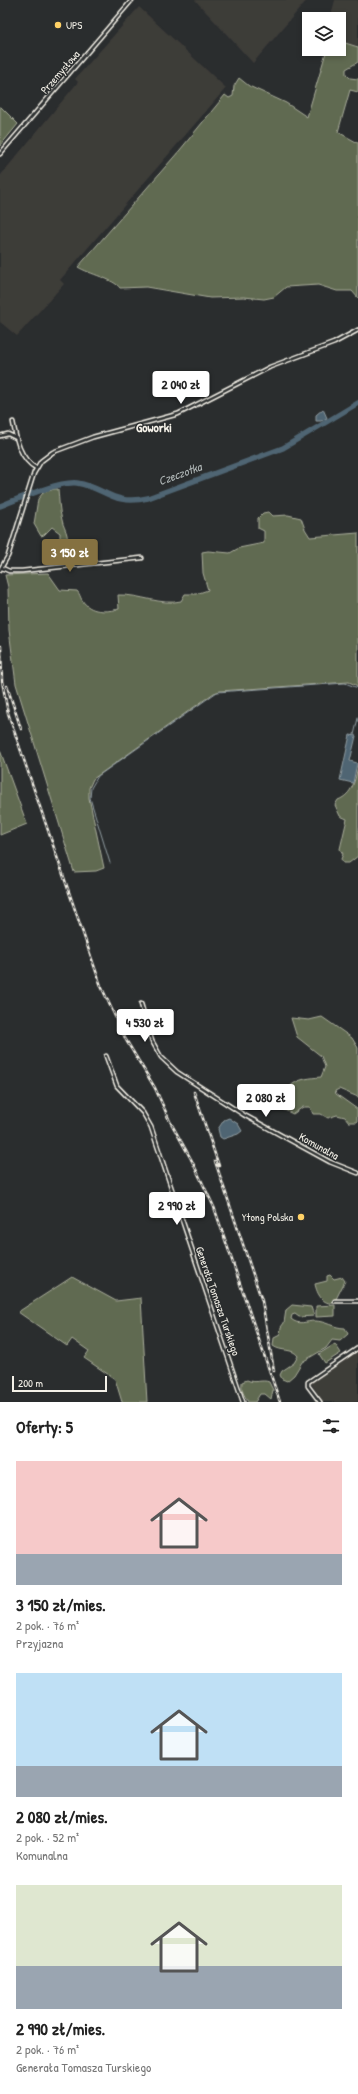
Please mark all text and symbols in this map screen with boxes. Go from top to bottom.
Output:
map controls [302,12,346,56]
button: layers [302,12,346,56]
place label: UPS [66,18,82,32]
marker: UPS [53,20,63,30]
street label: Przemysłowa [37,47,83,97]
pin: 2 040 zł [140,371,222,405]
text: 2 040 zł [161,375,201,393]
district label: Goworki [136,418,172,436]
water label: Czeczotka [156,457,205,489]
pin: 3 150 zł [29,539,111,573]
text: 3 150 zł [51,543,89,561]
pin: 4 530 zł [104,1009,186,1043]
text: 4 530 zł [126,1013,164,1031]
pin: 2 080 zł [225,1084,307,1118]
text: 2 080 zł [246,1088,286,1106]
street label: Komunalna [297,1129,342,1163]
pin: 2 990 zł [136,1192,218,1226]
text: 2 990 zł [158,1196,196,1214]
place label: Ytong Polska [242,1210,294,1224]
marker: Ytong Polska [296,1212,306,1222]
street label: Generała Tomasza Turskiego [193,1245,243,1358]
scale bar [12,1374,107,1393]
text: 200 m [18,1376,43,1390]
text: Oferty: 5 [16,1415,73,1438]
icon: filters [320,1415,342,1437]
icon: home [143,1487,215,1559]
text: 3 150 zł/mies. [16,1593,106,1616]
text: 2 pok. · 76 m² [16,1616,79,1634]
text: Przyjazna [16,1634,63,1652]
icon: home [143,1699,215,1771]
text: 2 080 zł/mies. [16,1805,108,1828]
text: 2 pok. · 52 m² [16,1828,79,1846]
text: Komunalna [16,1846,67,1864]
icon: home [143,1911,215,1983]
text: 2 990 zł/mies. [16,2017,105,2040]
text: 2 pok. · 76 m² [16,2040,79,2058]
text: Generała Tomasza Turskiego [16,2058,151,2076]

